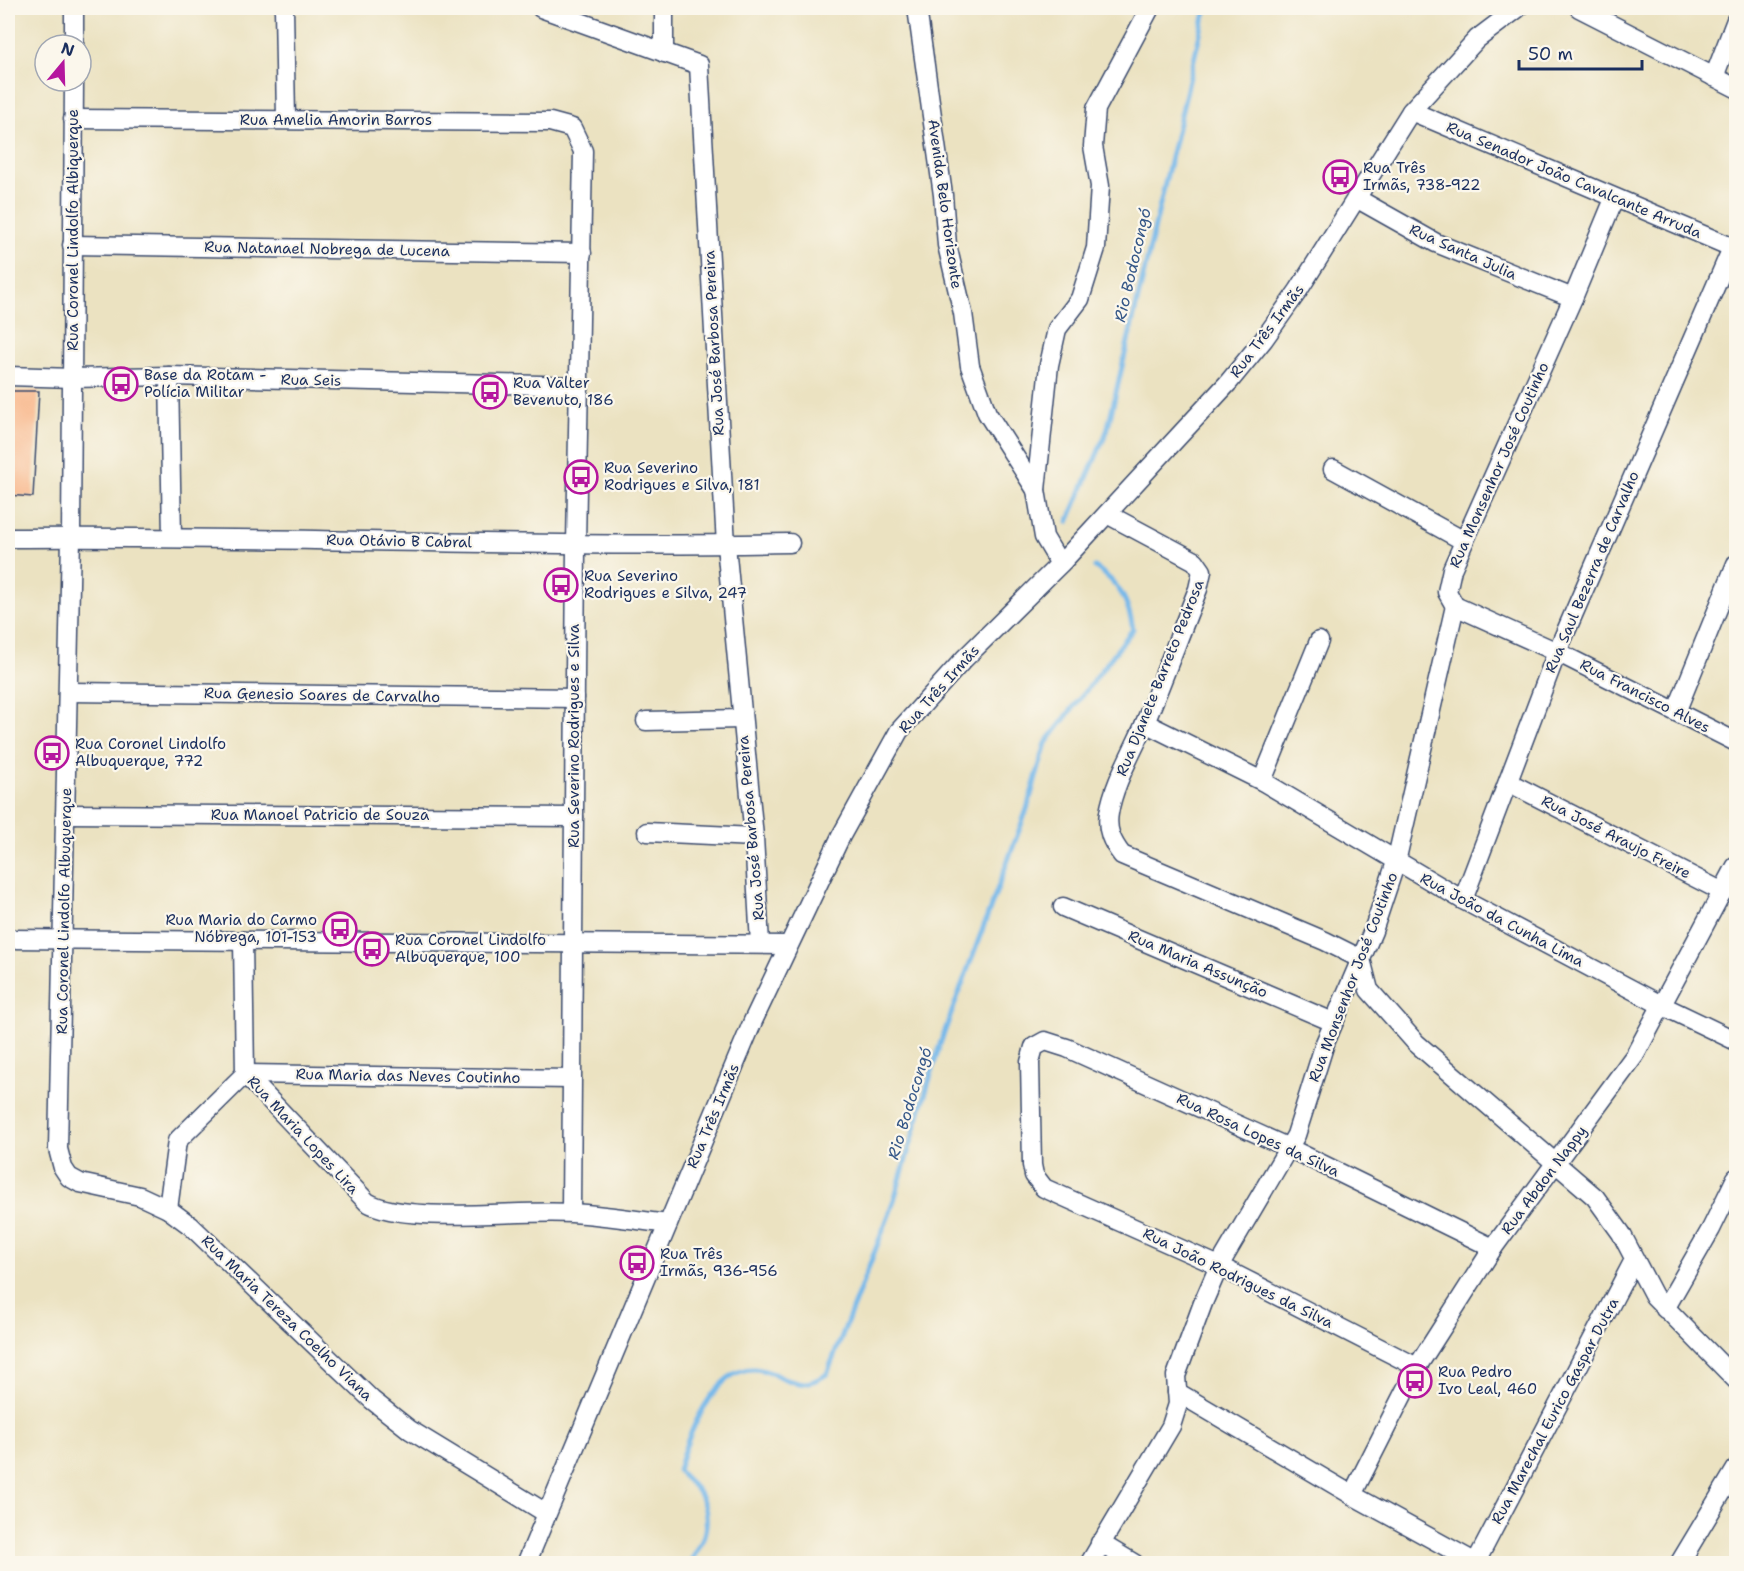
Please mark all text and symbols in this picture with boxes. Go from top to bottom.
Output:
north arrow [33,33,93,93]
scale bar [1519,33,1642,71]
text: N [58,37,77,61]
text: 50 m [1528,42,1573,66]
street label: Rua Coronel Lindolfo Albiquerque [63,109,83,351]
street label: Rua Amelia Amorin Barros [240,110,432,130]
street label: Rua Senador João Cavalcante Arruda [1443,117,1705,243]
street label: Avenida Belo Horizonte [923,118,967,290]
place label: Rua Três Irmãs, 738-922 [1363,158,1481,195]
bus stop icon: Rua Três Irmãs, 738-922 [1322,159,1358,195]
water label: Rio Bodocongó [1109,206,1156,324]
street label: Rua Santa Julia [1406,219,1520,285]
street label: Rua Natanael Nobrega de Lucena [204,237,451,261]
street label: Rua José Barbosa Pereira [699,249,729,436]
street label: Rua Três Irmãs [1225,280,1309,382]
street label: Rua Monsenhor José Coutinho [1445,359,1553,571]
place label: Base da Rotam - Polícia Militar [144,365,266,402]
bus stop icon: Base da Rotam - Polícia Militar [103,366,139,402]
street label: Rua Seis [280,369,342,391]
place label: Rua Valter Bevenuto, 186 [513,373,614,410]
bus stop icon: Rua Valter Bevenuto, 186 [472,374,508,410]
place label: Rua Severino Rodrigues e Silva, 181 [604,458,760,495]
bus stop icon: Rua Severino Rodrigues e Silva, 181 [563,459,599,495]
street label: Rua Saul Bezerra de Carvalho [1540,468,1644,676]
street label: Rua Otávio B Cabral [326,530,473,552]
place label: Rua Severino Rodrigues e Silva, 247 [584,566,747,603]
bus stop icon: Rua Severino Rodrigues e Silva, 247 [543,567,579,603]
street label: Rua Djanete Barreto Pedrosa [1111,576,1209,779]
street label: Rua Severino Rodrigues e Silva [564,623,584,848]
street label: Rua Três Irmãs [894,641,984,737]
street label: Rua Francisco Alves [1577,655,1713,737]
street label: Rua Genesio Soares de Carvalho [204,683,440,707]
place label: Rua Coronel Lindolfo Albuquerque, 772 [75,734,226,771]
street label: Rua José Barbosa Pereira [733,734,769,921]
bus stop icon: Rua Coronel Lindolfo Albuquerque, 772 [34,735,70,771]
street label: Rua Coronel Lindolfo Albuquerque [52,788,76,1034]
street label: Rua José Araujo Freire [1538,791,1694,883]
street label: Rua Manoel Patricio de Souza [211,805,430,825]
street label: Rua João da Cunha Lima [1417,868,1588,972]
street label: Rua Monsenhor José Coutinho [1304,869,1402,1085]
place label: Rua Maria do Carmo Nóbrega, 101-153 [165,910,317,947]
bus stop icon: Rua Maria do Carmo Nóbrega, 101-153 [322,911,358,947]
street label: Rua Maria Assunção [1125,926,1271,1002]
place label: Rua Coronel Lindolfo Albuquerque, 100 [395,930,546,967]
bus stop icon: Rua Coronel Lindolfo Albuquerque, 100 [354,931,390,967]
water label: Rio Bodocongó [882,1044,937,1162]
street label: Rua Três Irmãs [682,1061,744,1171]
street label: Rua Maria das Neves Coutinho [295,1064,521,1088]
street label: Rua Maria Lopes Lira [243,1072,364,1199]
street label: Rua Rosa Lopes da Silva [1173,1088,1343,1182]
street label: Rua Abdon Nappy [1496,1121,1592,1239]
street label: Rua João Rodrigues da Silva [1140,1223,1337,1333]
street label: Rua Maria Tereza Coelho Viana [197,1231,377,1406]
place label: Rua Três Irmãs, 936-956 [660,1244,778,1281]
bus stop icon: Rua Três Irmãs, 936-956 [619,1245,655,1281]
street label: Rua Marechal Eurico Gaspar Dutra [1487,1294,1624,1528]
place label: Rua Pedro Ivo Leal, 460 [1438,1362,1537,1399]
bus stop icon: Rua Pedro Ivo Leal, 460 [1397,1363,1433,1399]

